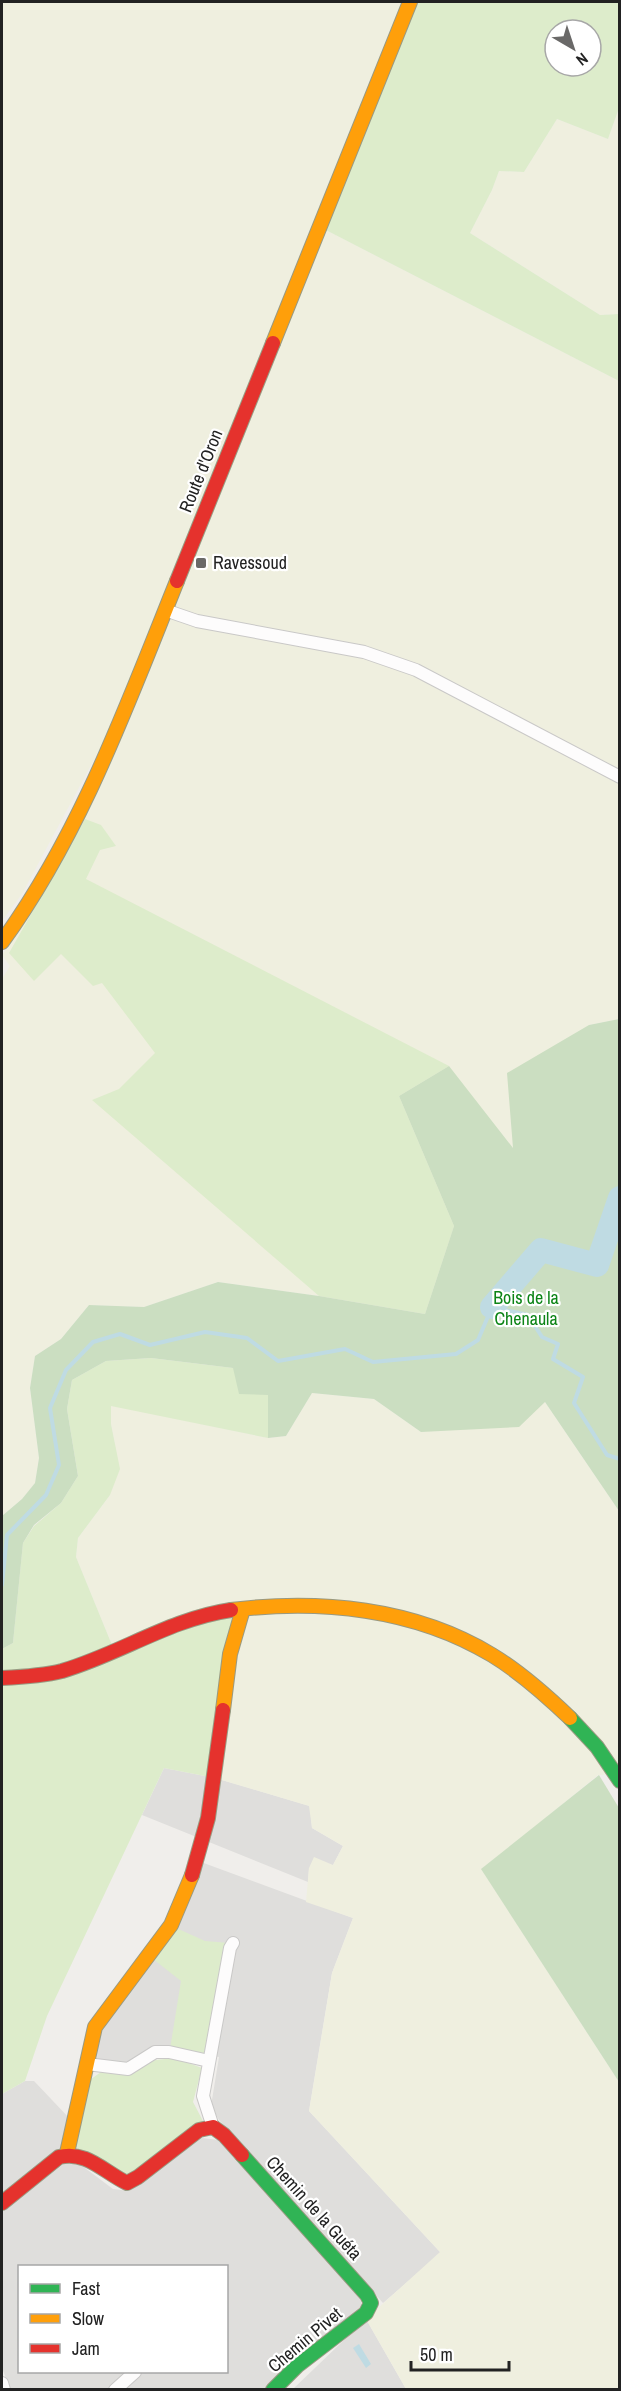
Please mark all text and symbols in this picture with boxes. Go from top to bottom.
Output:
north arrow [543,18,603,78]
text: N [572,48,593,71]
street label: Route d'Oron [173,426,228,516]
place label: Ravessoud [213,550,287,575]
marker: Ravessoud [194,556,208,570]
park label: Bois de la Chenaula [493,1285,559,1331]
street label: Chemin de la Guéta [261,2150,368,2265]
legend [18,2265,228,2373]
text: Fast [72,2276,100,2301]
street label: Chemin Pivet [262,2301,347,2378]
text: Slow [72,2306,104,2331]
scale bar [411,2334,508,2372]
text: Jam [72,2336,100,2361]
text: 50 m [420,2342,453,2367]

